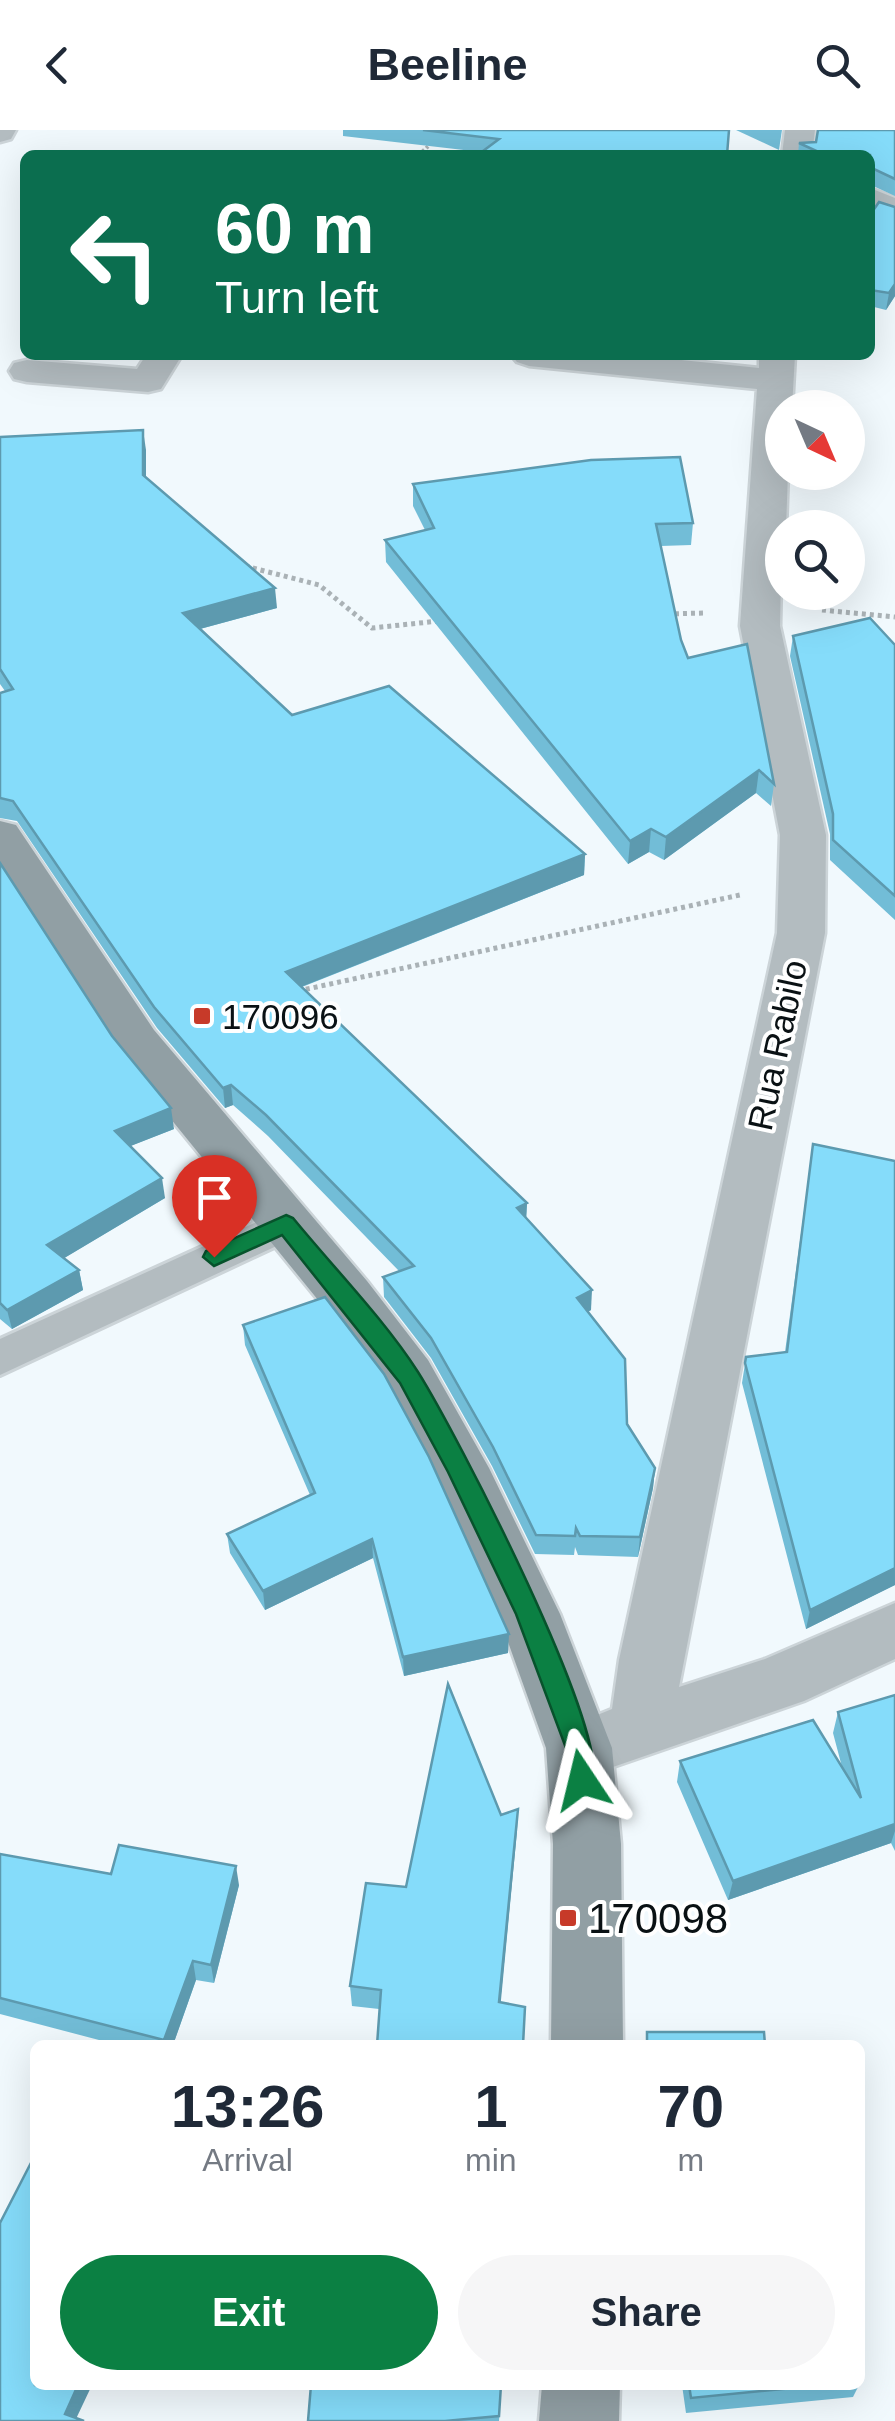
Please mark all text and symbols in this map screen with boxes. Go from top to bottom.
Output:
icon: back [30,38,85,93]
icon: search [810,38,865,93]
text: Beeline [367,39,528,90]
icon: left [50,190,180,320]
text: 60 m [215,190,375,268]
text: Turn left [215,272,378,323]
north arrow [765,390,865,490]
map controls [765,390,865,610]
button: search [765,510,865,610]
street label: Rua Rabilo [740,956,814,1134]
place label: 170096 [222,997,339,1036]
marker: 170096 [191,1005,213,1027]
pin [172,1155,257,1258]
icon: arrive [187,1170,242,1225]
position arrow [530,1728,634,1832]
place label: 170098 [588,1895,728,1942]
marker: 170098 [557,1907,579,1929]
text: 13:26 [171,2073,324,2140]
text: 1 [474,2073,508,2140]
text: 70 [657,2073,724,2140]
text: Arrival [202,2142,293,2178]
text: min [465,2142,517,2178]
text: m [677,2142,704,2178]
button: Exit [60,2255,438,2370]
button: Share [458,2255,835,2370]

